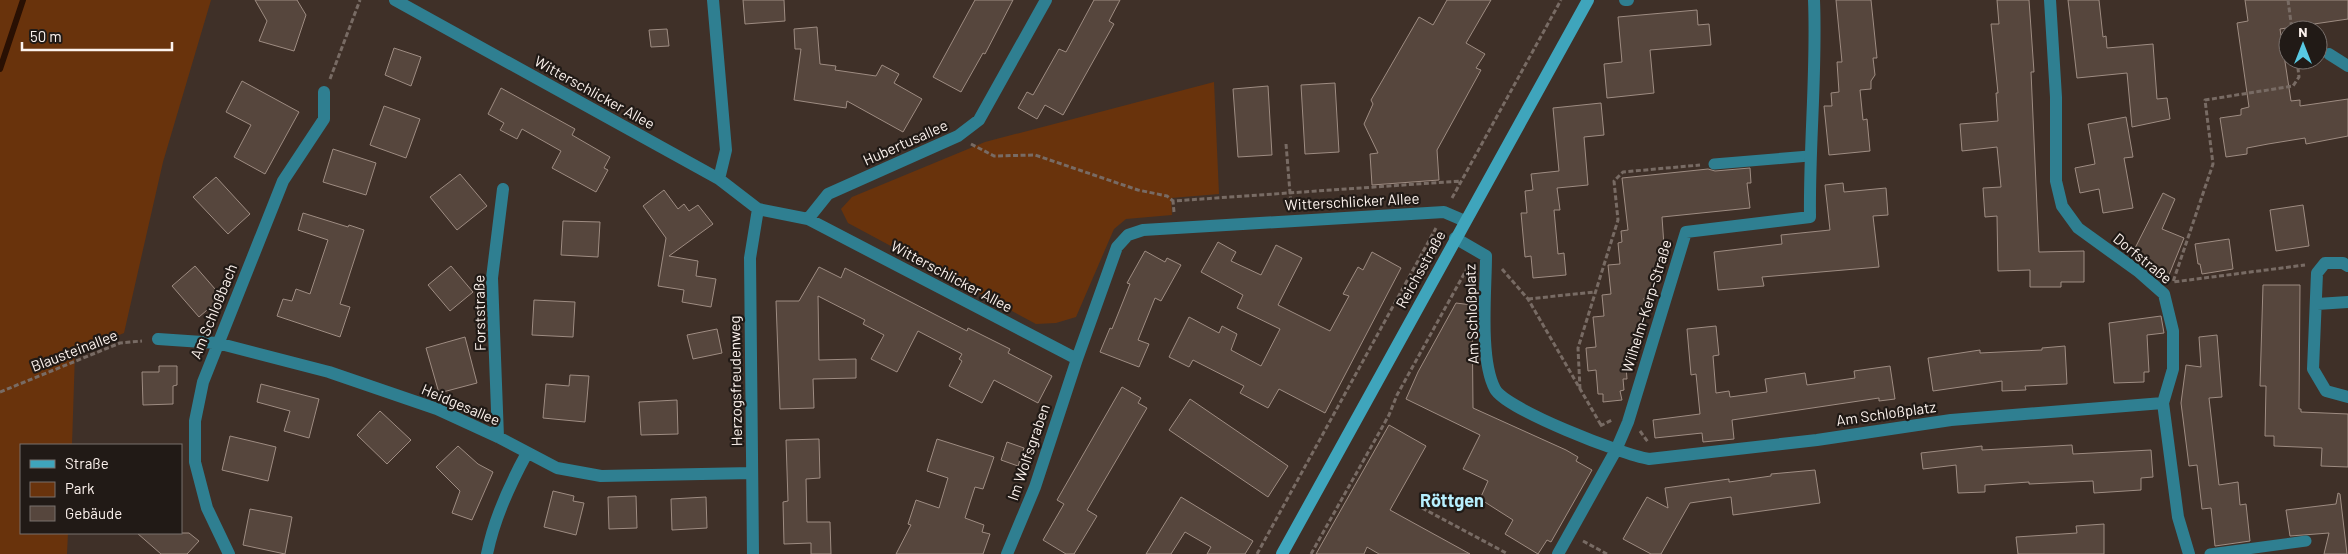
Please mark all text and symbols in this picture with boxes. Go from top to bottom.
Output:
scale bar [22,20,172,52]
north arrow [2278,20,2328,70]
text: N [2298,23,2308,40]
text: 50 m [30,27,62,45]
street label: Witterschlicker Allee [532,51,658,133]
street label: Hubertusallee [860,115,950,169]
street label: Witterschlicker Allee [1284,188,1420,214]
street label: Reichsstraße [1391,227,1449,311]
street label: Dorfstraße [2110,229,2176,287]
street label: Witterschlicker Allee [888,236,1016,316]
street label: Wilhelm-Kerp-Straße [1617,237,1675,375]
street label: Am Schloßbach [186,261,240,361]
street label: Am Schloßplatz [1460,263,1482,365]
street label: Forststraße [469,275,489,351]
street label: Herzogsfreudenweg [725,315,745,447]
street label: Blausteinallee [28,325,120,375]
street label: Heidgesallee [419,379,503,429]
street label: Am Schloßplatz [1835,397,1937,429]
street label: Im Wolfsgraben [1003,401,1053,503]
legend [20,444,182,534]
text: Straße [65,454,109,472]
text: Park [65,479,95,497]
district label: Röttgen [1420,489,1484,511]
text: Gebäude [65,504,122,522]

